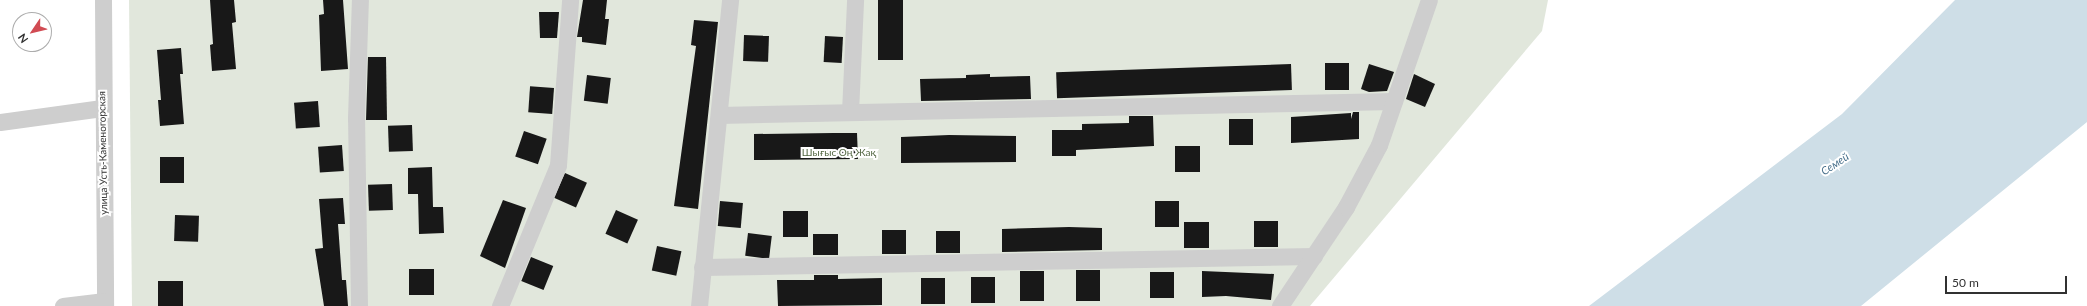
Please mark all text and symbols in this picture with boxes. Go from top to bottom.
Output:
north arrow [12,12,52,52]
text: N [15,31,30,46]
street label: улица Усть-Каменогорская [96,91,110,215]
park label: Шығыс Оң Жақ [802,147,876,159]
water label: Семей [1819,150,1851,178]
scale bar [1947,268,2069,294]
text: 50 m [1952,275,1979,290]

